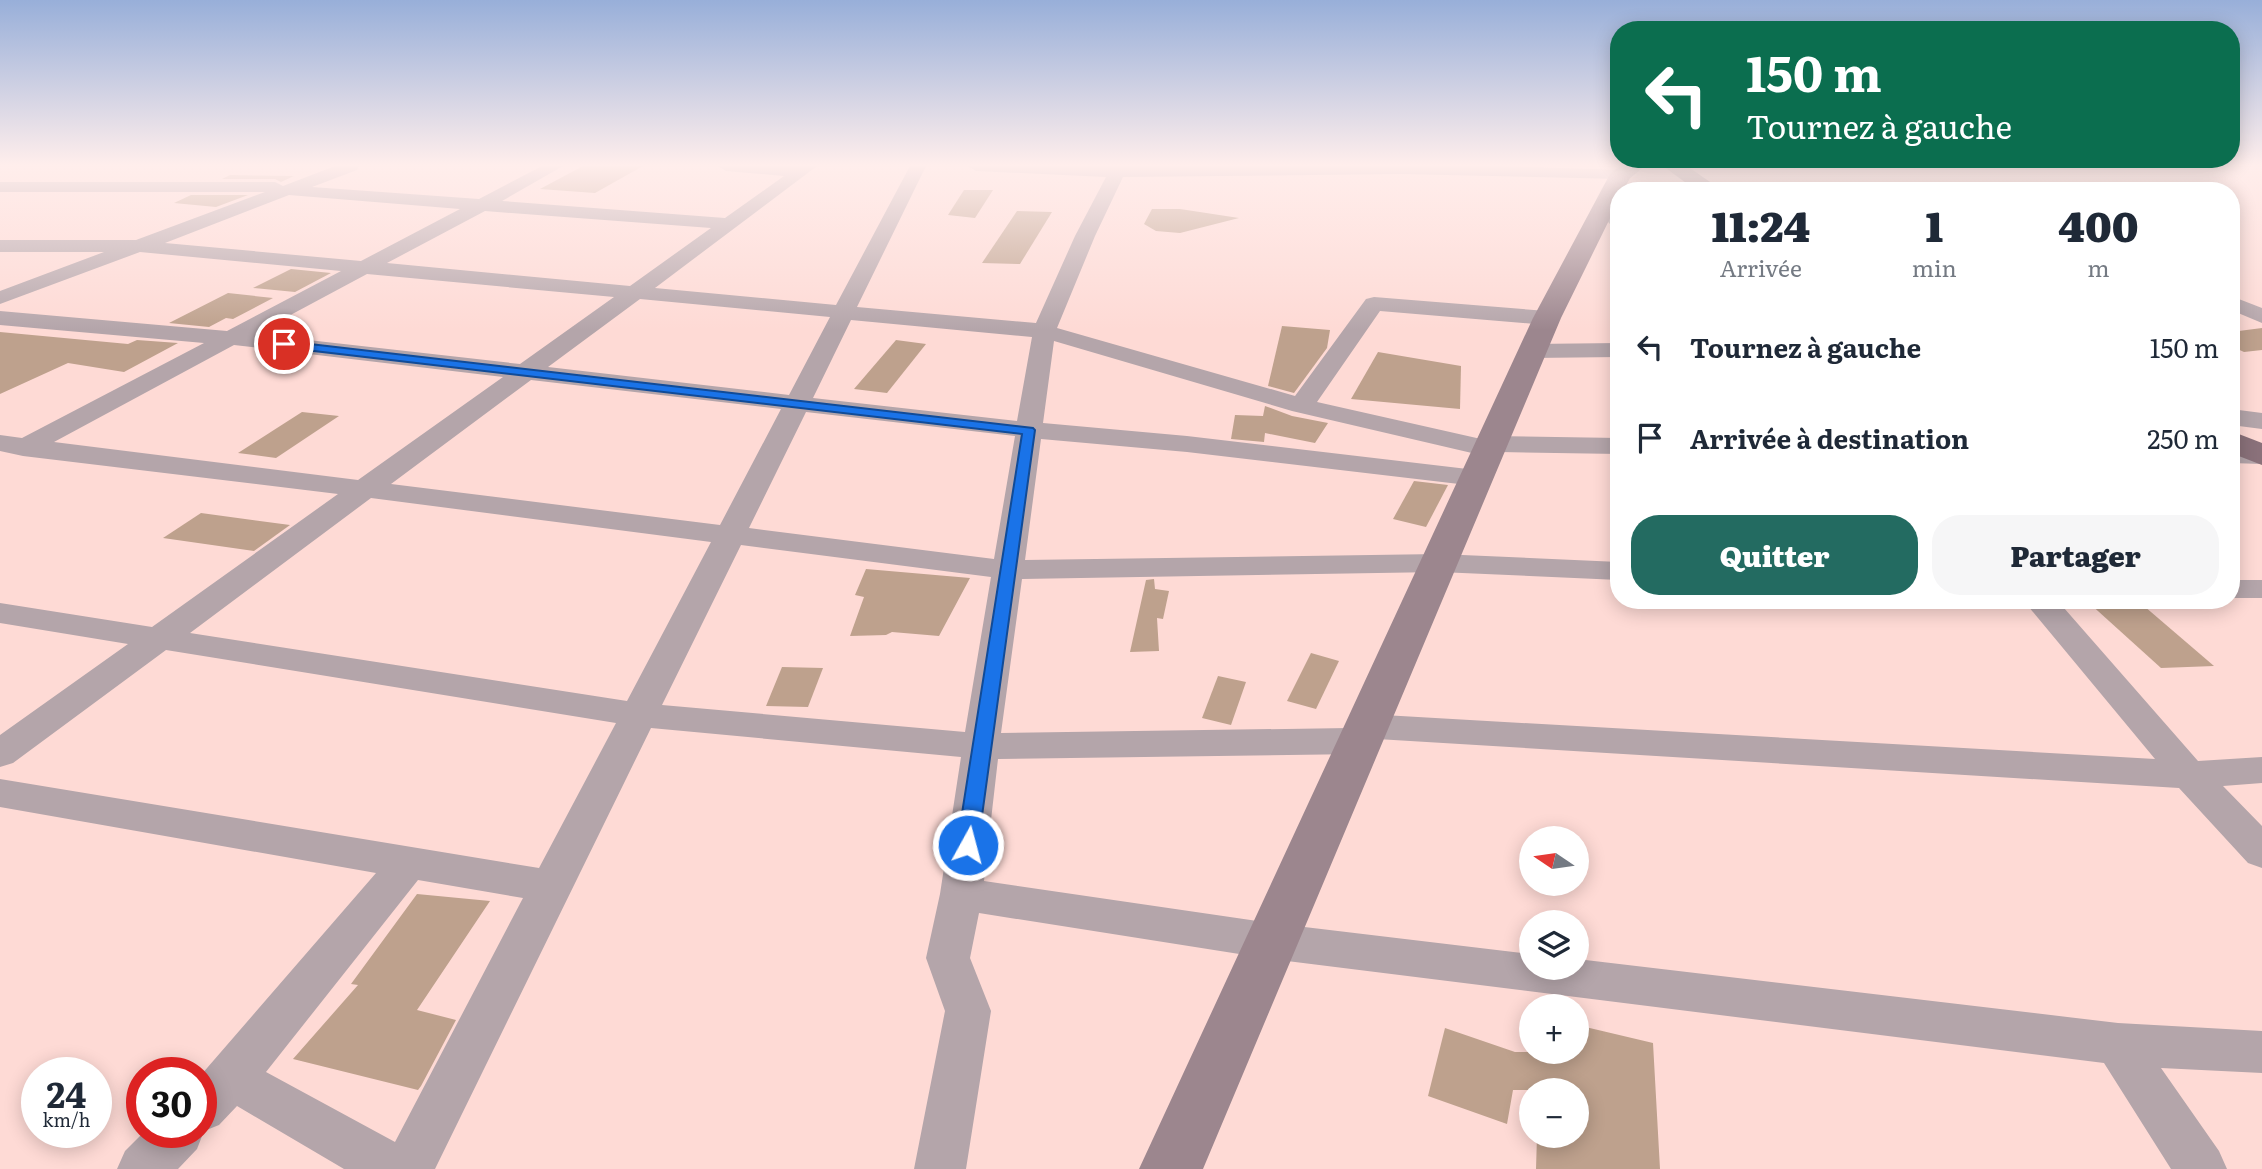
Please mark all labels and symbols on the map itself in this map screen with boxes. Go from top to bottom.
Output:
pin [254,314,314,374]
position arrow [931,808,1005,882]
north arrow [1519,826,1589,896]
speed limit sign: 30 [126,1057,217,1148]

